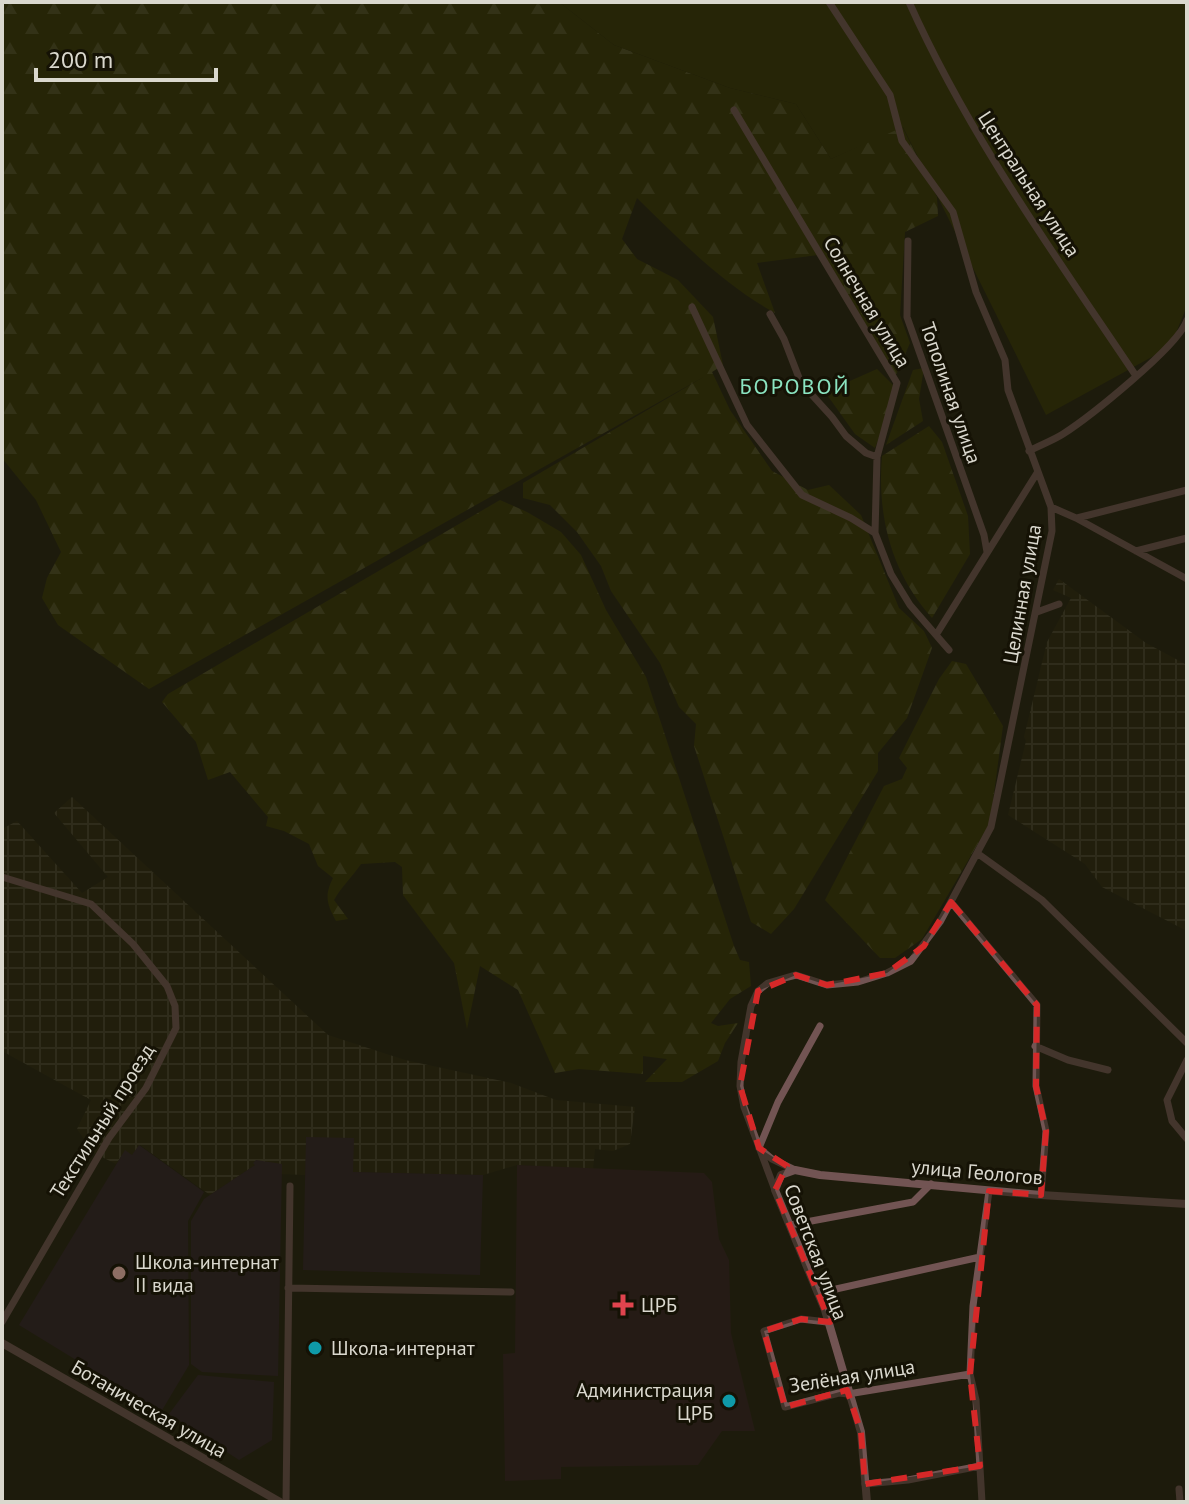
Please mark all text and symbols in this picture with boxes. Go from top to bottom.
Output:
scale bar [36,32,216,82]
text: 200 m [48,44,113,75]
street label: Центральная улица [972,106,1086,262]
street label: Солнечная улица [818,232,916,372]
street label: Тополиная улица [915,319,987,467]
district label: БОРОВОЙ [740,372,851,400]
street label: Целинная улица [997,522,1047,666]
street label: Текстильный проезд [44,1039,160,1203]
street label: улица Геологов [910,1153,1044,1191]
street label: Советская улица [778,1180,854,1324]
place label: Школа-интернат II вида [135,1249,279,1298]
marker: Школа-интернат II вида [110,1264,128,1282]
place label: ЦРБ [641,1292,677,1318]
marker: ЦРБ [612,1294,634,1316]
place label: Школа-интернат [331,1335,475,1361]
marker: Школа-интернат [306,1339,324,1357]
street label: Зелёная улица [787,1353,917,1399]
street label: Ботаническая улица [67,1354,231,1464]
place label: Администрация ЦРБ [576,1377,713,1426]
marker: Администрация ЦРБ [720,1392,738,1410]

